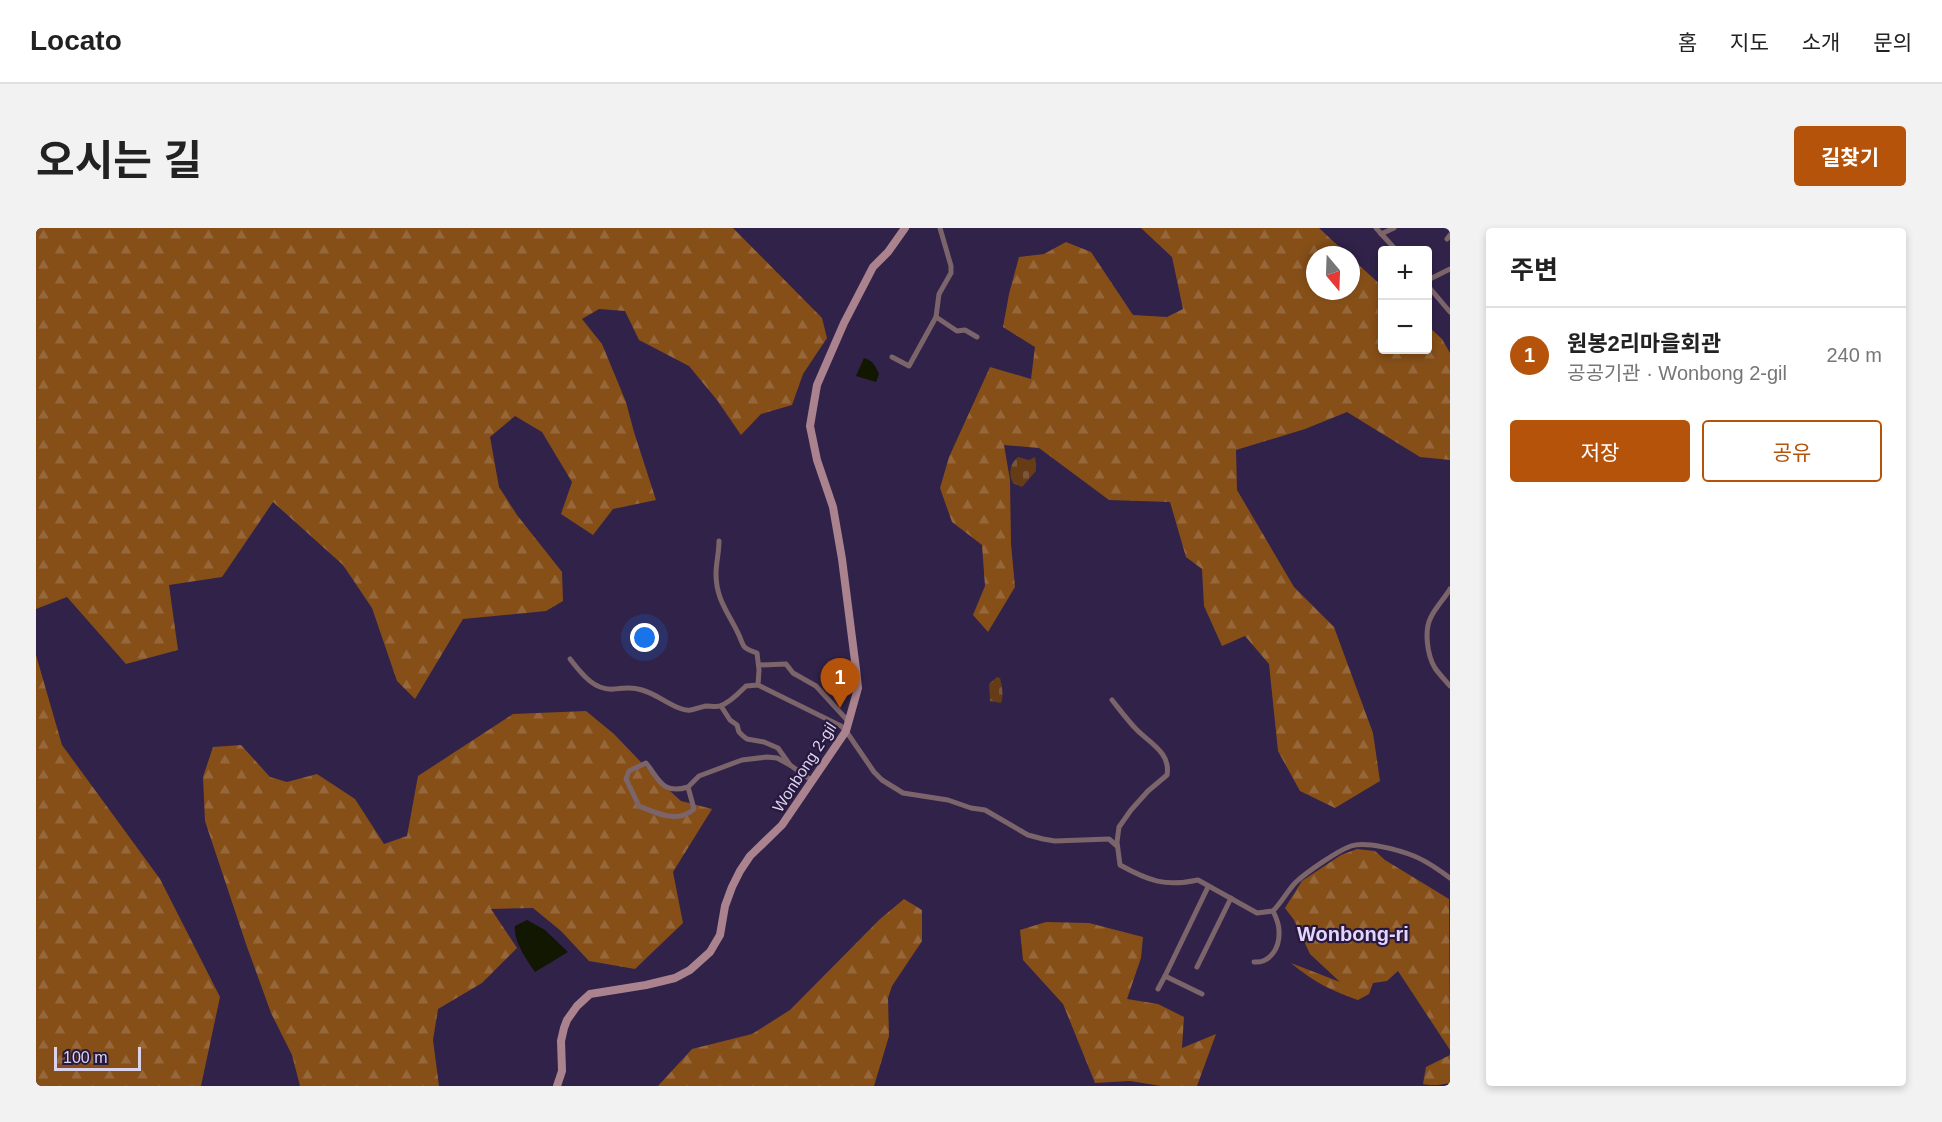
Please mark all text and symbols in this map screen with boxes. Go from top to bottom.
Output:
text: Locato [30,25,122,56]
text: 홈 [1678,31,1697,54]
text: 지도 [1730,31,1769,54]
text: 소개 [1802,31,1840,54]
text: 문의 [1873,31,1912,54]
button: 길찾기 [1794,126,1906,186]
text: 오시는 길 [36,137,202,184]
north arrow [1306,246,1360,300]
map controls [1378,246,1432,354]
button: + [1378,246,1432,300]
text: 주변 [1510,255,1558,285]
button: − [1378,300,1432,354]
text: 원봉2리마을회관 [1567,331,1721,356]
text: 1 [1524,344,1535,366]
text: 240 m [1826,344,1882,366]
text: 공공기관 · Wonbong 2-gil [1567,362,1787,384]
button: 저장 [1510,420,1690,482]
button: 공유 [1702,420,1882,482]
your location [630,623,659,652]
pin: 1 [820,658,860,708]
street label: Wonbong 2-gil [769,719,840,815]
district label: Wonbong-ri [1297,923,1409,945]
scale bar [54,1044,141,1072]
text: 100 m [63,1049,107,1066]

